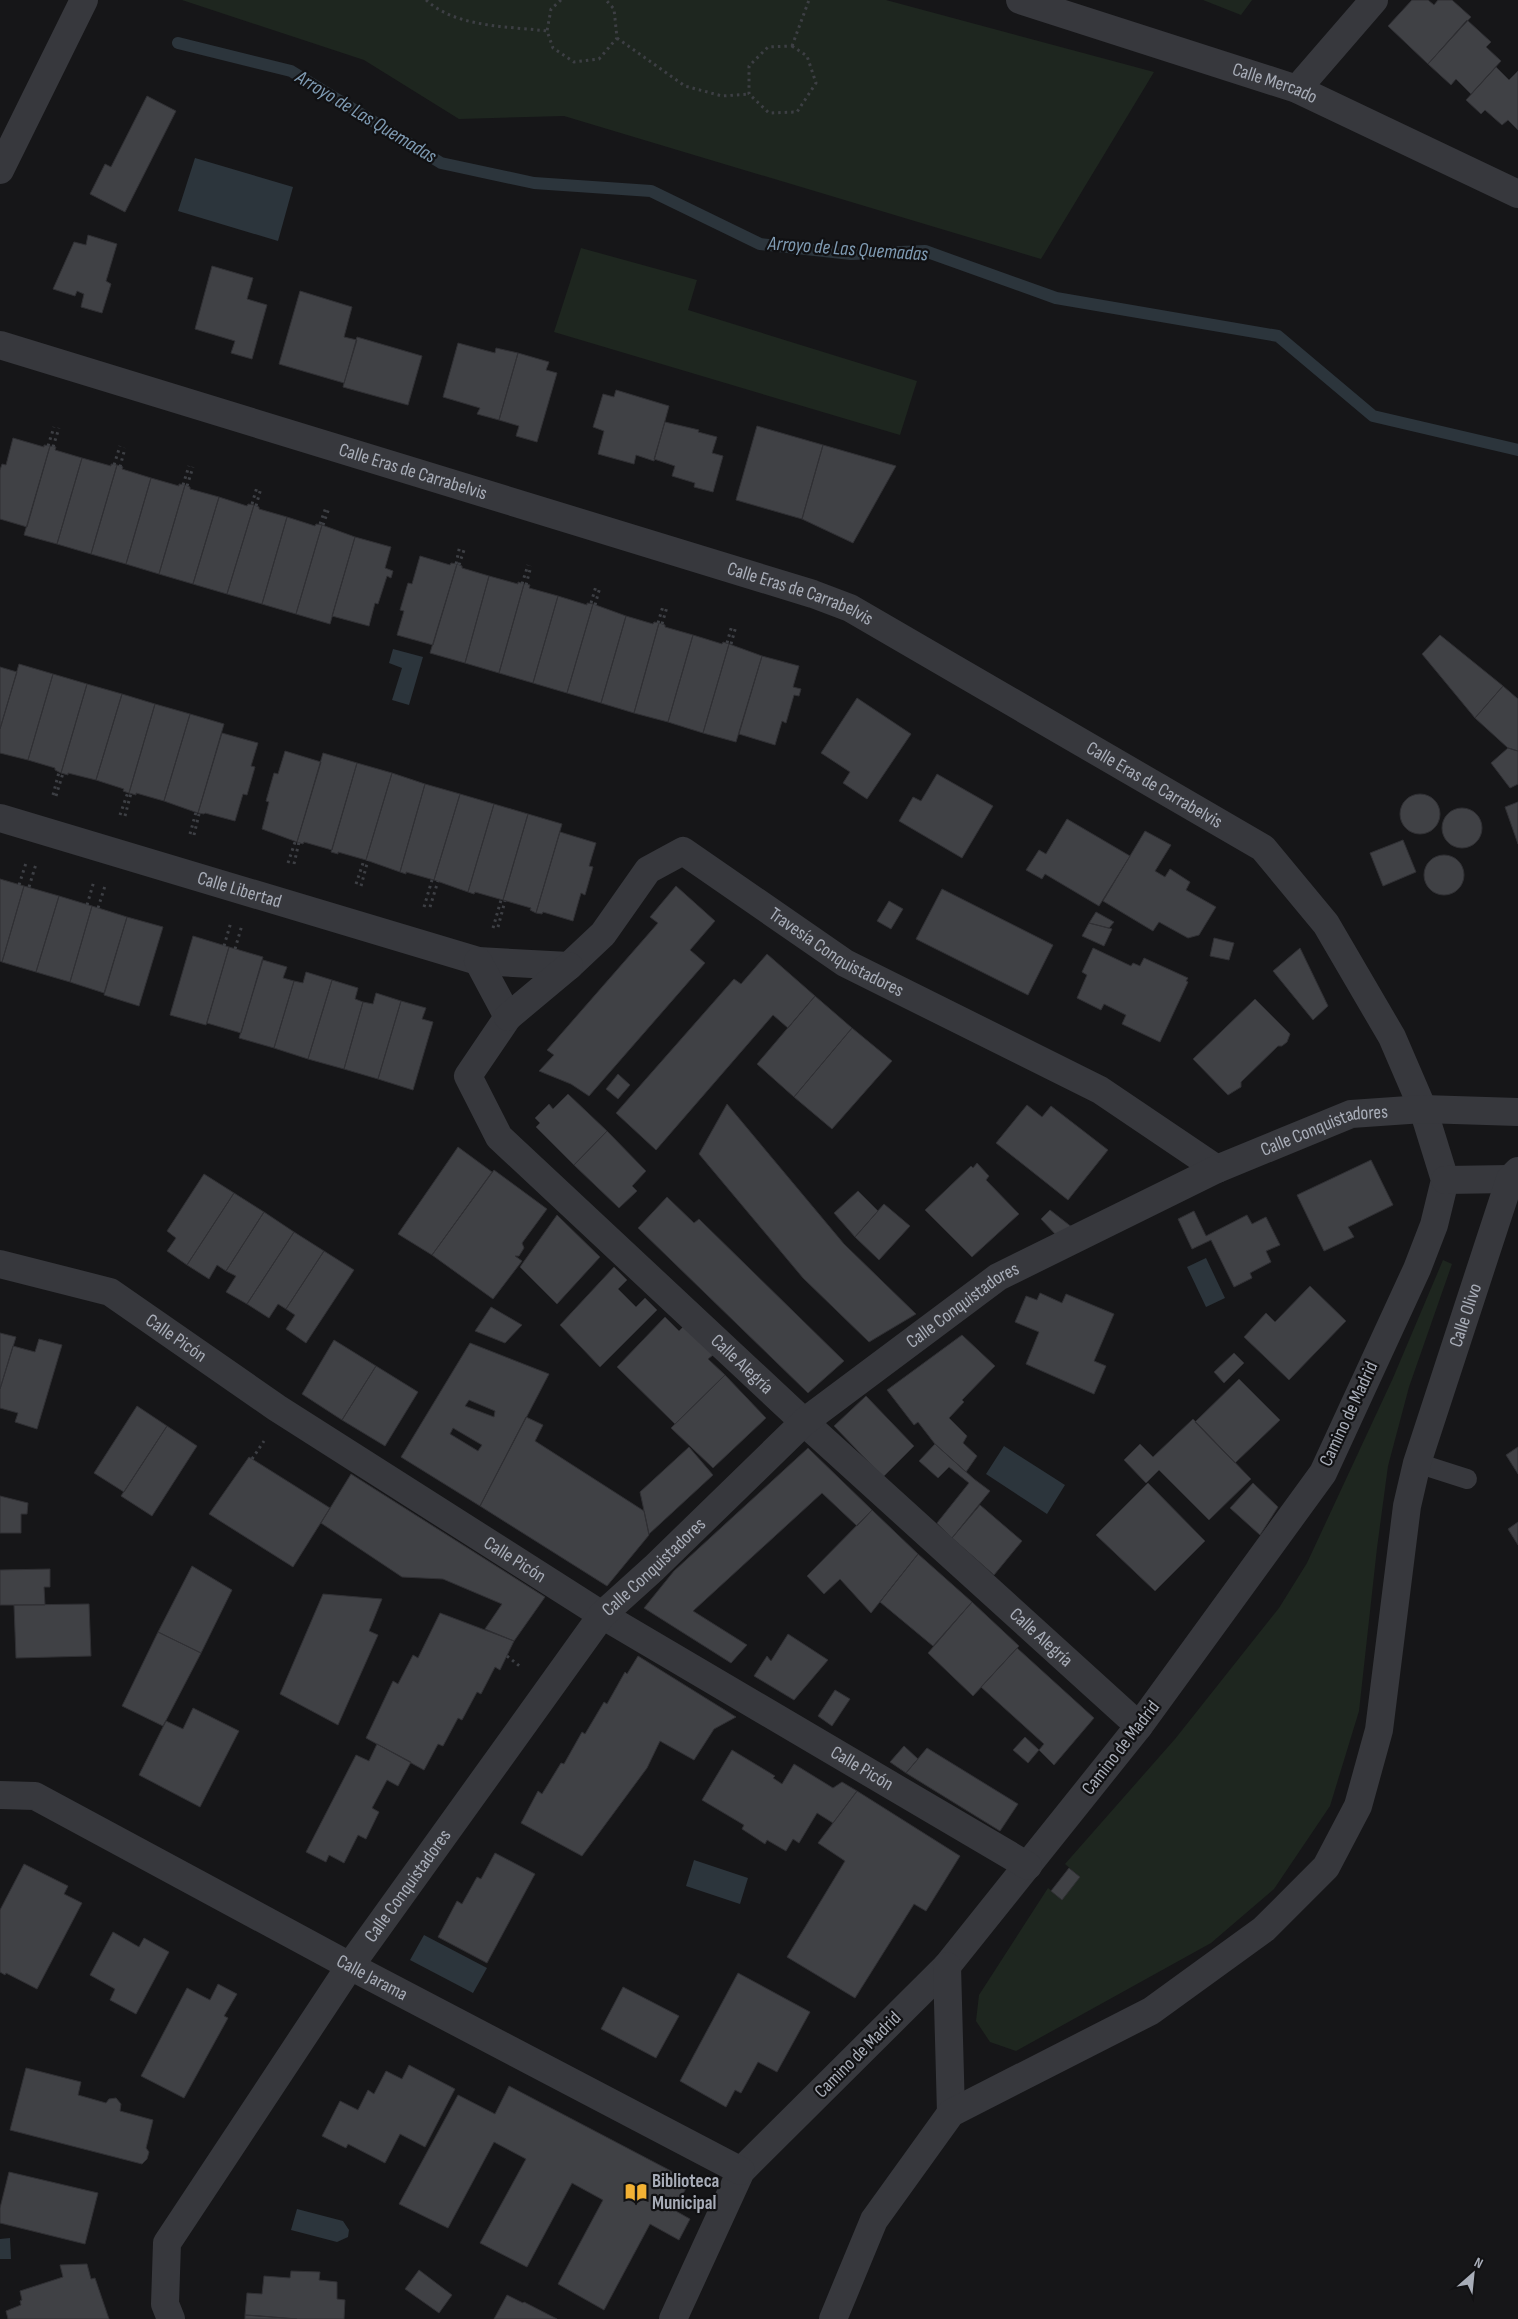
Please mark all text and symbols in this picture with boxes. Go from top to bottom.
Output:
street label: Calle Mercado [1229,57,1321,109]
water label: Arroyo de Las Quemadas [290,65,441,169]
water label: Arroyo de Las Quemadas [766,231,929,267]
street label: Calle Eras de Carrabelvis [336,438,490,505]
street label: Calle Eras de Carrabelvis [724,557,878,631]
street label: Calle Eras de Carrabelvis [1082,736,1227,834]
street label: Calle Libertad [195,866,284,913]
street label: Travesía Conquistadores [765,902,908,1002]
street label: Calle Conquistadores [1257,1100,1389,1161]
street label: Calle Conquistadores [902,1257,1023,1353]
street label: Calle Olivo [1444,1280,1487,1350]
street label: Calle Picón [141,1309,211,1367]
street label: Calle Alegría [706,1329,778,1399]
street label: Camino de Madrid [1315,1358,1383,1470]
street label: Calle Conquistadores [597,1513,711,1621]
street label: Calle Picón [480,1531,550,1588]
street label: Calle Alegría [1005,1603,1078,1672]
street label: Camino de Madrid [1077,1696,1165,1800]
street label: Calle Picón [826,1741,898,1796]
street label: Calle Conquistadores [359,1825,456,1947]
street label: Calle Jarama [333,1949,412,2006]
street label: Camino de Madrid [810,2007,906,2103]
place label: Biblioteca Municipal [652,2170,719,2215]
library icon: Biblioteca Municipal [623,2179,649,2205]
north arrow [1448,2249,1498,2299]
text: N [1471,2254,1486,2272]

